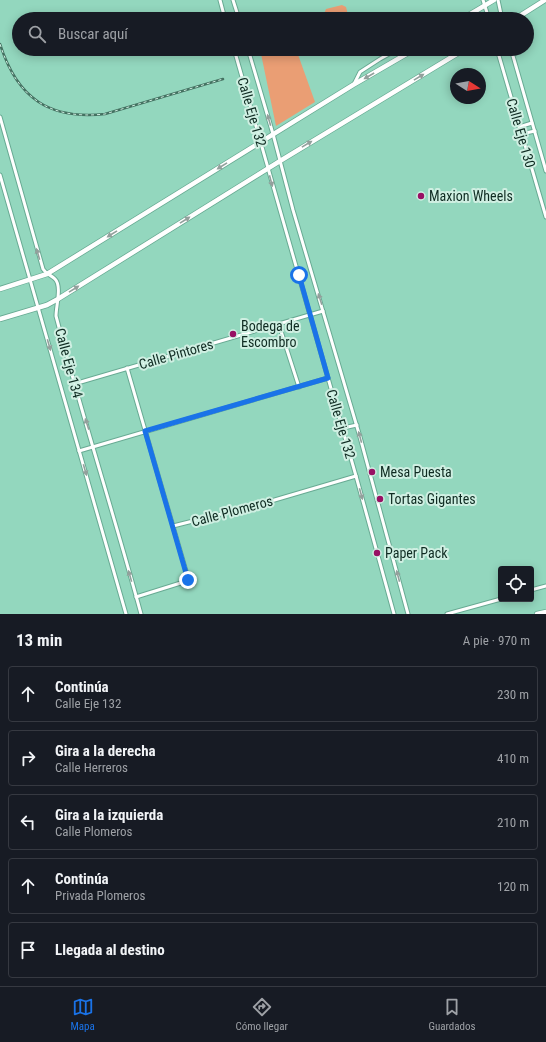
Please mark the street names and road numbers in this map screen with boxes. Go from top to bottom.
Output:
street label: Calle Eje 132 [234,75,270,149]
street label: Calle Eje 130 [503,96,539,170]
street label: Calle Eje 134 [52,326,86,400]
street label: Calle Pintores [137,336,215,372]
street label: Calle Eje 132 [323,387,359,461]
street label: Calle Plomeros [190,492,274,530]

